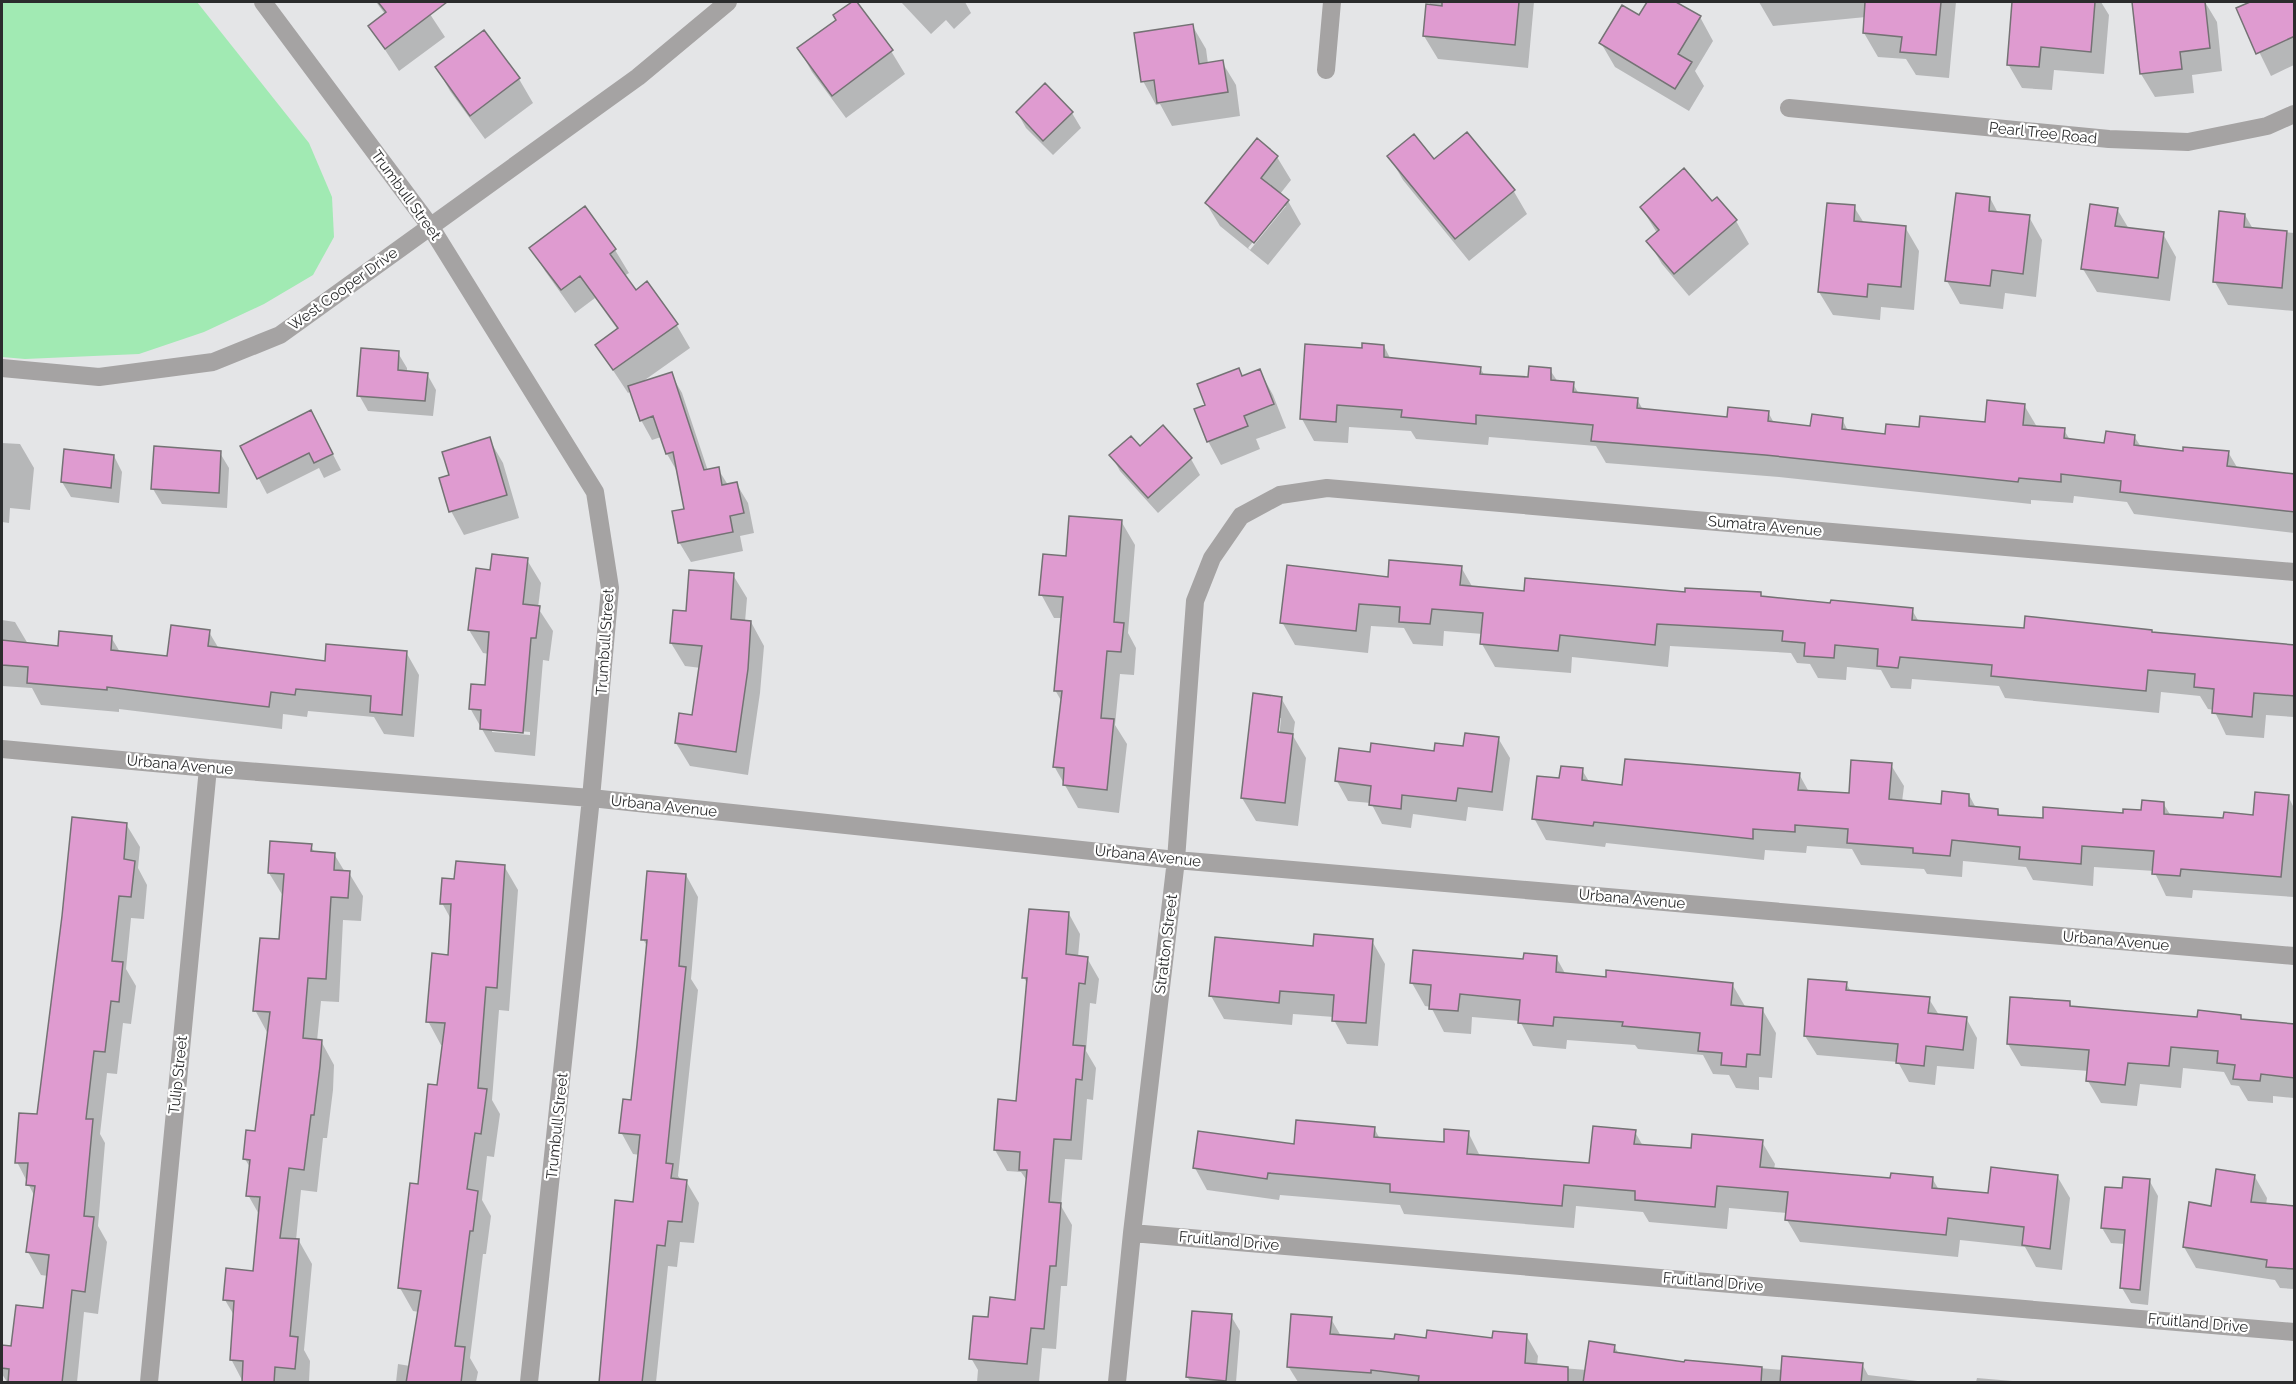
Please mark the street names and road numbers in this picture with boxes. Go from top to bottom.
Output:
street label: Pearl Tree Road [1988,118,2098,148]
street label: Trumbull Street [367,146,445,244]
street label: West Cooper Drive [285,243,401,335]
street label: Sumatra Avenue [1707,512,1823,540]
street label: Trumbull Street [592,588,618,696]
street label: Urbana Avenue [126,751,234,779]
street label: Urbana Avenue [610,791,718,821]
street label: Urbana Avenue [1094,841,1202,871]
street label: Urbana Avenue [1578,885,1686,913]
street label: Stratton Street [1151,893,1181,995]
street label: Urbana Avenue [2062,927,2170,955]
street label: Tulip Street [165,1035,191,1115]
street label: Trumbull Street [542,1072,572,1180]
street label: Fruitland Drive [1178,1228,1280,1254]
street label: Fruitland Drive [1662,1269,1764,1295]
street label: Fruitland Drive [2147,1310,2249,1336]

